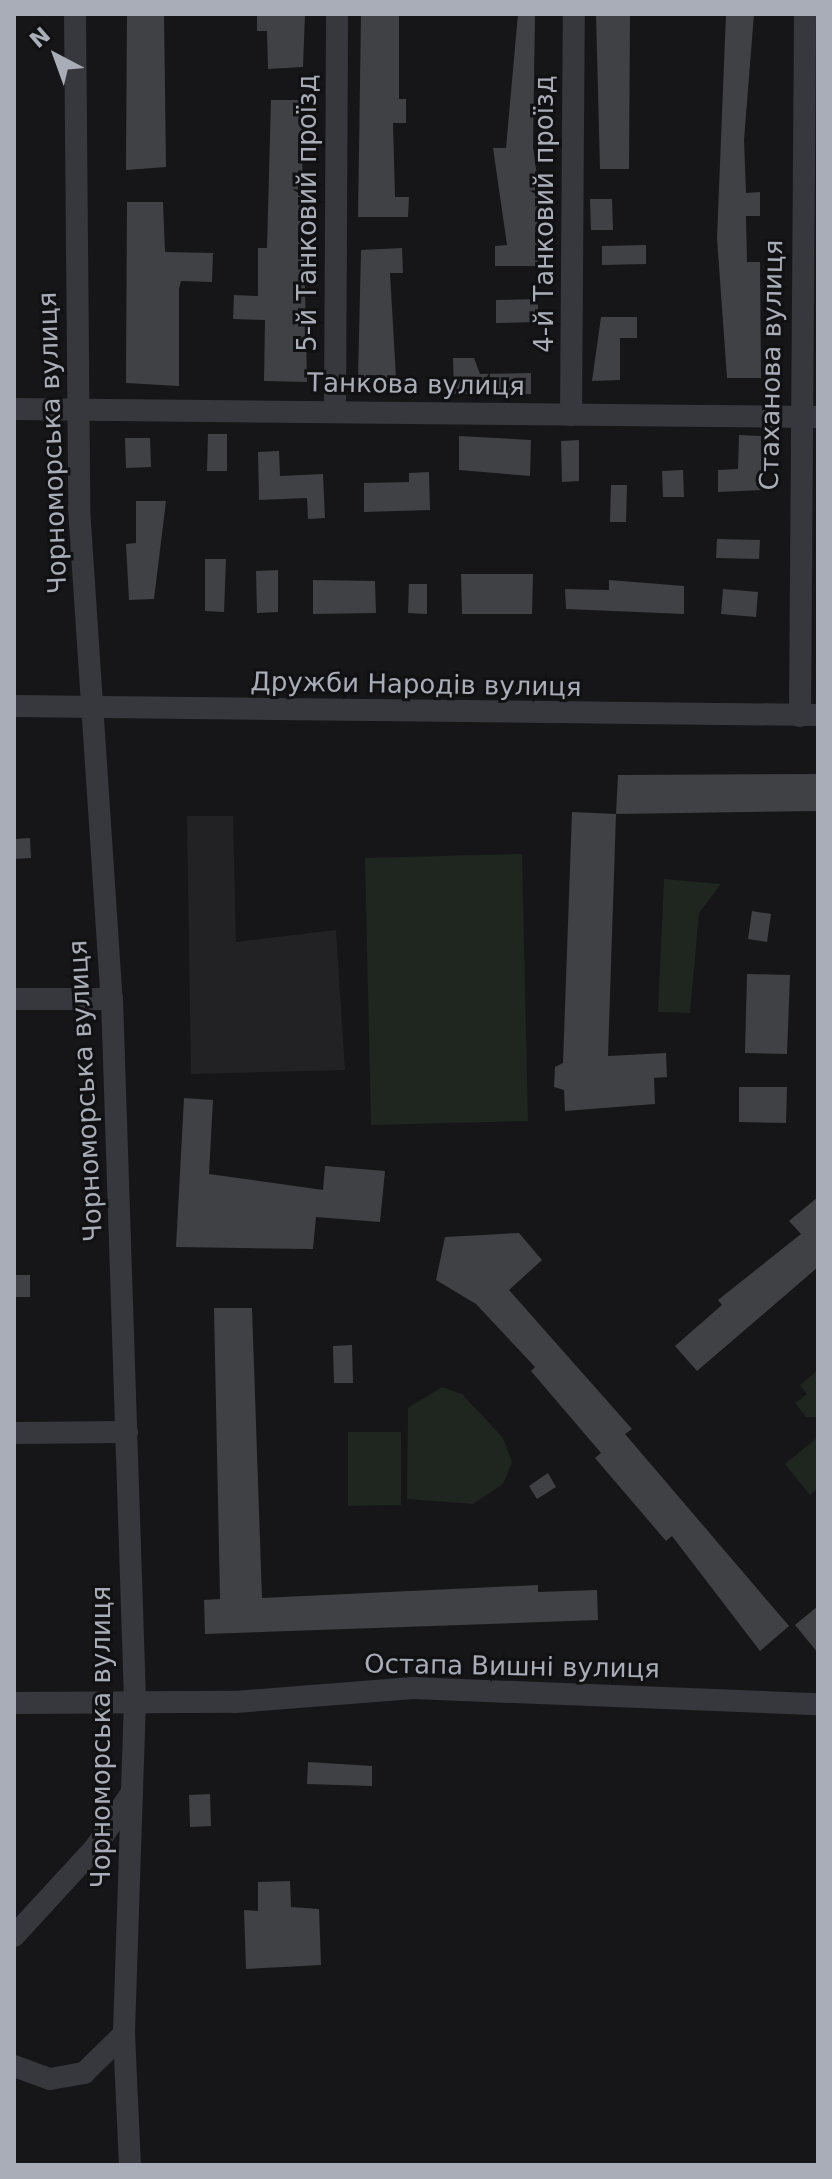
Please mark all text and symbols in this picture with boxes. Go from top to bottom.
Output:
north arrow [16,16,96,96]
text: N [25,22,55,53]
street label: 5-й Танковий проїзд [292,74,324,352]
street label: 4-й Танковий проїзд [529,75,561,353]
street label: Стаханова вулиця [754,239,790,491]
street label: Чорноморська вулиця [32,291,74,595]
street label: Танкова вулиця [307,368,525,402]
street label: Дружби Народів вулиця [250,667,582,703]
street label: Чорноморська вулиця [63,939,109,1243]
street label: Чорноморська вулиця [86,1586,118,1888]
street label: Остапа Вишні вулиця [364,1649,660,1685]

